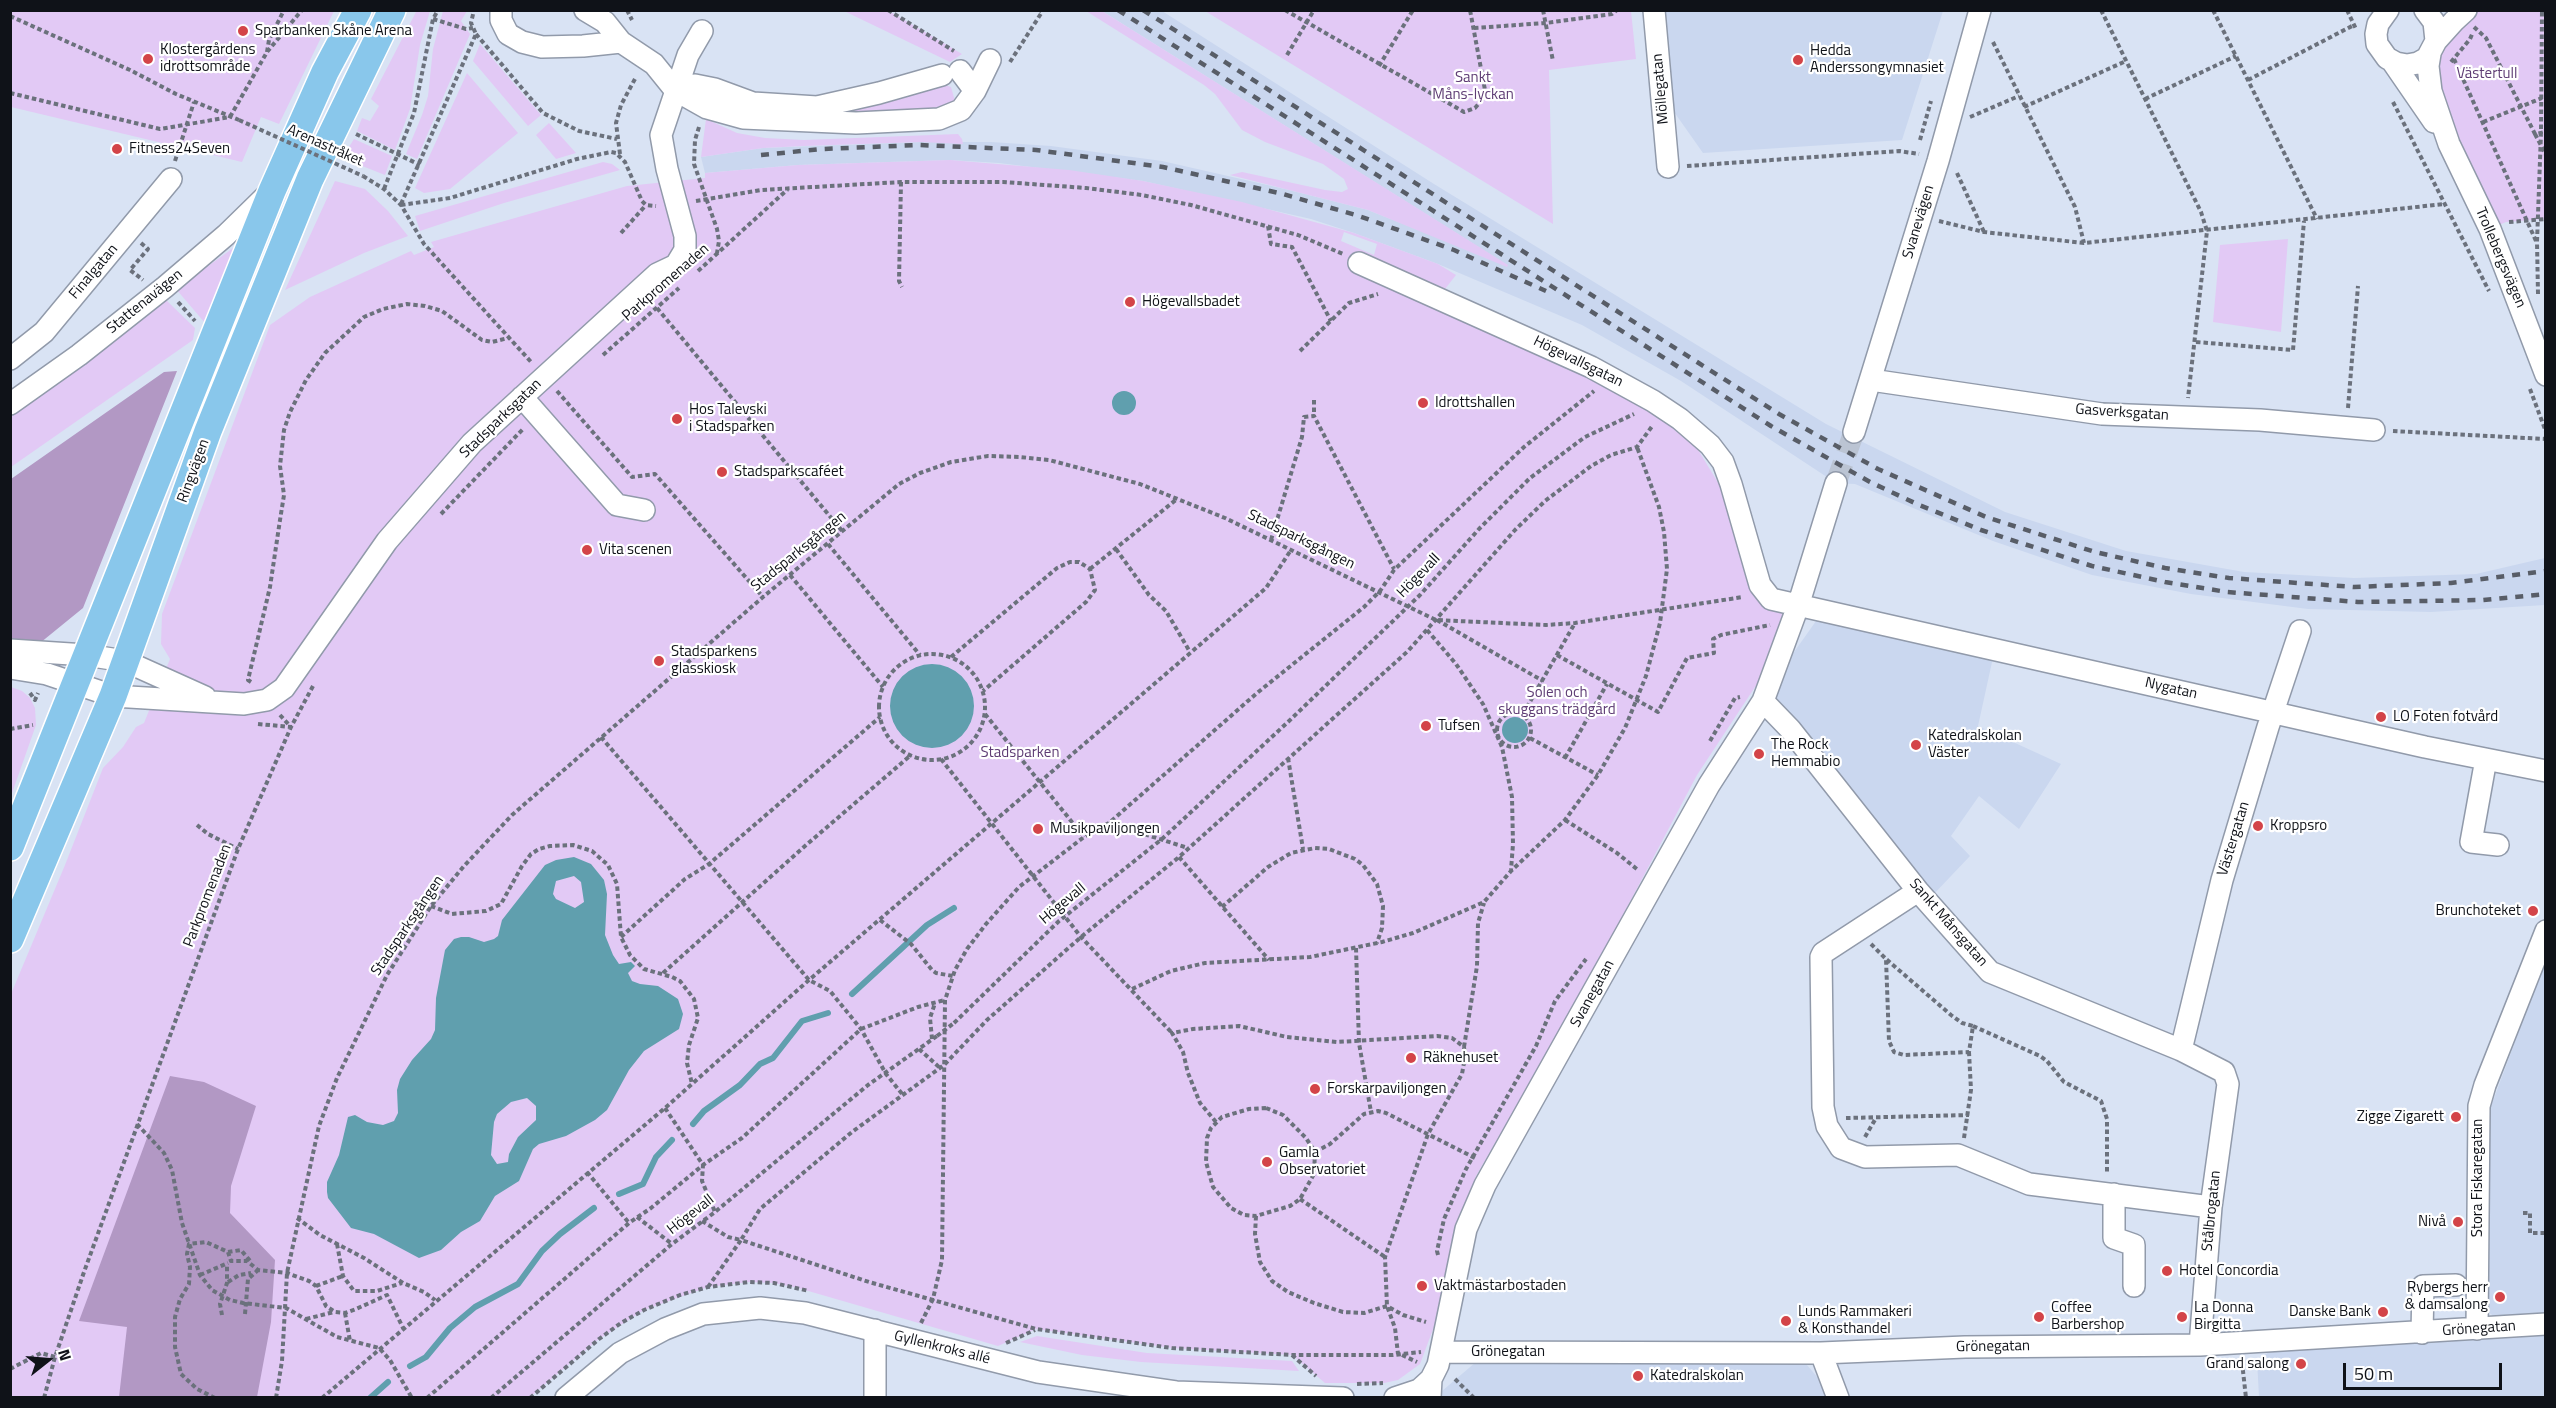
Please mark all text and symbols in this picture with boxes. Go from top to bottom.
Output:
place label: Sparbanken Skåne Arena [255,22,412,40]
marker: Sparbanken Skåne Arena [236,24,250,38]
place label: Klostergårdens idrottsområde [160,41,256,76]
place label: Hedda Anderssongymnasiet [1810,42,1944,77]
marker: Klostergårdens idrottsområde [141,52,155,66]
street label: Möllegatan [1649,53,1673,125]
marker: Hedda Anderssongymnasiet [1791,53,1805,67]
park label: Västertull [2456,65,2518,83]
park label: Sankt Måns-lyckan [1432,69,1514,104]
street label: Arenastråket [284,121,366,171]
place label: Fitness24Seven [129,140,230,158]
marker: Fitness24Seven [110,142,124,156]
street label: Svanevägen [1899,183,1939,261]
street label: Trollebergsvägen [2471,205,2529,311]
street label: Finalgatan [66,241,122,303]
street label: Parkpromenaden [619,241,713,325]
street label: Stattenavägen [103,266,187,338]
place label: Högevallsbadet [1142,293,1240,311]
marker: Högevallsbadet [1123,295,1137,309]
street label: Högevallsgatan [1530,333,1626,391]
street label: Stadsparksgatan [456,376,546,462]
place label: Idrottshallen [1435,394,1515,412]
marker: Idrottshallen [1416,396,1430,410]
place label: Hos Talevski i Stadsparken [689,401,774,436]
street label: Gasverksgatan [2075,401,2169,425]
marker: Hos Talevski i Stadsparken [670,412,684,426]
street label: Ringvägen [174,437,214,505]
place label: Stadsparkscaféet [734,463,844,481]
marker: Stadsparkscaféet [715,465,729,479]
street label: Stadsparksgången [1244,506,1358,574]
street label: Stadsparksgången [748,508,850,596]
place label: Vita scenen [599,541,672,559]
marker: Vita scenen [580,543,594,557]
street label: Högevall [1394,550,1444,602]
place label: Stadsparkens glasskiosk [671,643,757,678]
marker: Stadsparkens glasskiosk [652,654,666,668]
street label: Nygatan [2143,674,2199,704]
park label: Solen och skuggans trädgård [1498,684,1616,719]
place label: LO Foten fotvård [2393,708,2498,726]
marker: LO Foten fotvård [2374,710,2388,724]
place label: Tufsen [1438,717,1480,735]
marker: Tufsen [1419,719,1433,733]
place label: Katedralskolan Väster [1928,727,2022,762]
place label: The Rock Hemmabio [1771,736,1840,771]
marker: Katedralskolan Väster [1909,738,1923,752]
park label: Stadsparken [981,744,1059,762]
marker: The Rock Hemmabio [1752,747,1766,761]
street label: Västergatan [2214,800,2254,878]
place label: Kroppsro [2270,817,2327,835]
marker: Kroppsro [2251,819,2265,833]
place label: Musikpaviljongen [1050,820,1160,838]
marker: Musikpaviljongen [1031,822,1045,836]
street label: Parkpromenaden [180,842,236,950]
street label: Stadsparksgången [368,872,448,980]
street label: Sankt Månsgatan [1905,875,1991,971]
street label: Högevall [1036,880,1090,928]
place label: Brunchoteket [2435,902,2521,920]
marker: Brunchoteket [2526,904,2540,918]
street label: Svanegatan [1567,957,1619,1031]
place label: Räknehuset [1423,1049,1498,1067]
marker: Räknehuset [1404,1051,1418,1065]
place label: Forskarpaviljongen [1327,1080,1446,1098]
marker: Forskarpaviljongen [1308,1082,1322,1096]
place label: Zigge Zigarett [2357,1108,2444,1126]
marker: Zigge Zigarett [2449,1110,2463,1124]
street label: Stora Fiskaregatan [2469,1119,2487,1237]
place label: Gamla Observatoriet [1279,1144,1366,1179]
marker: Gamla Observatoriet [1260,1155,1274,1169]
street label: Stålbrogatan [2199,1170,2225,1252]
street label: Högevall [664,1191,718,1239]
place label: Nivå [2418,1213,2446,1231]
marker: Nivå [2451,1215,2465,1229]
place label: Hotel Concordia [2179,1262,2279,1280]
marker: Hotel Concordia [2160,1264,2174,1278]
place label: Vaktmästarbostaden [1434,1277,1566,1295]
marker: Vaktmästarbostaden [1415,1279,1429,1293]
place label: Rybergs herr & damsalong [2405,1279,2488,1314]
marker: Rybergs herr & damsalong [2493,1290,2507,1304]
place label: Coffee Barbershop [2051,1299,2124,1334]
place label: La Donna Birgitta [2194,1299,2253,1334]
place label: Lunds Rammakeri & Konsthandel [1798,1303,1912,1338]
place label: Danske Bank [2289,1303,2371,1321]
marker: Danske Bank [2376,1305,2390,1319]
marker: Coffee Barbershop [2032,1310,2046,1324]
marker: La Donna Birgitta [2175,1310,2189,1324]
marker: Lunds Rammakeri & Konsthandel [1779,1314,1793,1328]
street label: Grönegatan [2442,1317,2516,1341]
street label: Gyllenkroks allé [892,1327,992,1369]
north arrow [18,1330,78,1390]
street label: Grönegatan [1956,1337,2030,1357]
street label: Grönegatan [1471,1343,1545,1361]
text: N [52,1346,78,1364]
scale bar [2346,1351,2505,1389]
place label: Grand salong [2206,1355,2289,1373]
marker: Grand salong [2294,1357,2308,1371]
text: 50 m [2354,1360,2393,1387]
place label: Katedralskolan [1650,1367,1744,1385]
marker: Katedralskolan [1631,1369,1645,1383]

